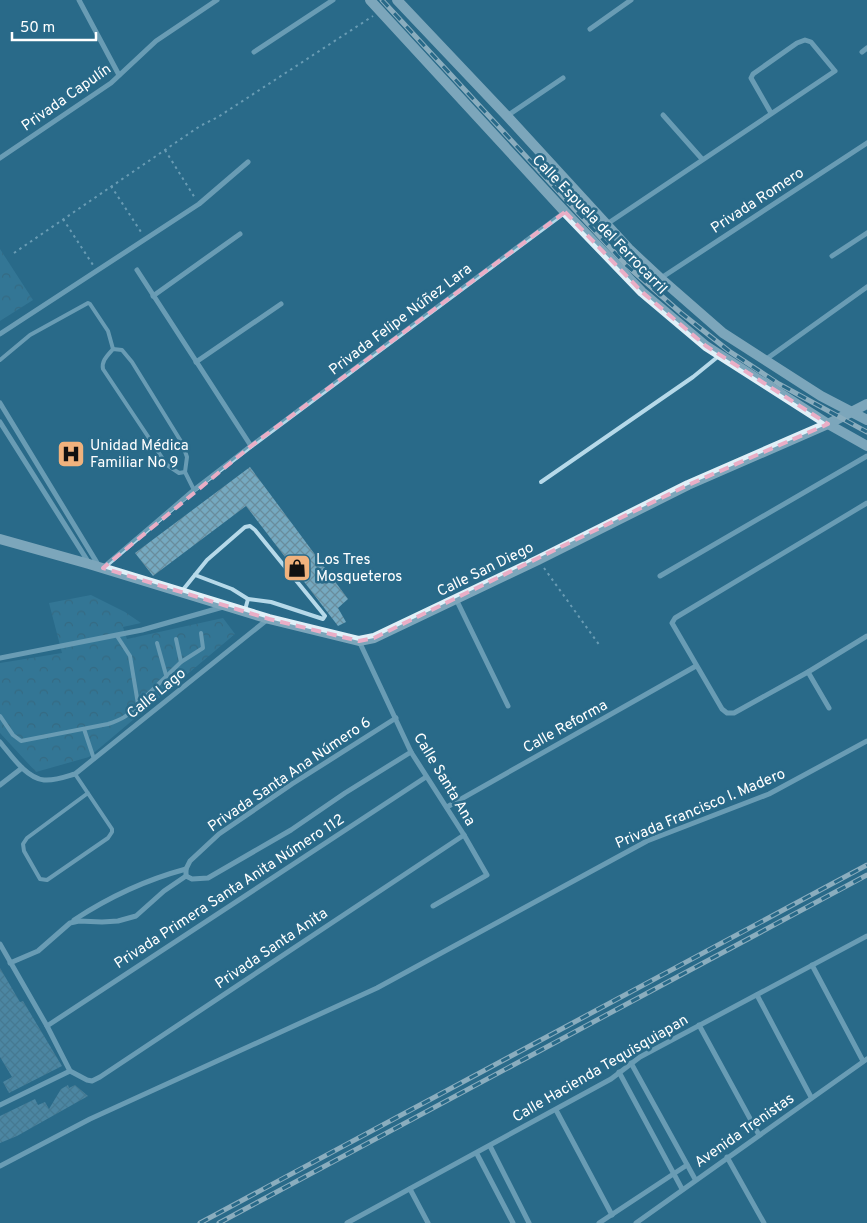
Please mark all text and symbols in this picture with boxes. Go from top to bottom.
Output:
scale bar [12,10,96,42]
text: 50 m [20,19,55,38]
street label: Privada Capulín [18,60,115,136]
street label: Calle Espuela del Ferrocarril [527,151,671,299]
street label: Privada Romero [708,164,808,238]
street label: Privada Felipe Núñez Lara [326,260,476,380]
place label: Unidad Médica Familiar No 9 [90,437,189,473]
hospital icon: Unidad Médica Familiar No 9 [56,439,86,469]
street label: Calle San Diego [434,539,537,602]
place label: Los Tres Mosqueteros [316,551,402,587]
shop icon: Los Tres Mosqueteros [282,553,312,583]
street label: Calle Lago [124,665,190,724]
street label: Calle Reforma [520,696,611,758]
street label: Privada Santa Ana Número 6 [205,713,375,837]
street label: Calle Santa Ana [408,730,479,830]
street label: Privada Francisco I. Madero [613,765,788,854]
street label: Privada Primera Santa Anita Número 112 [111,811,348,974]
street label: Privada Santa Anita [212,905,332,994]
street label: Calle Hacienda Tequisquiapan [509,1011,692,1128]
street label: Avenida Trenistas [691,1090,798,1173]

